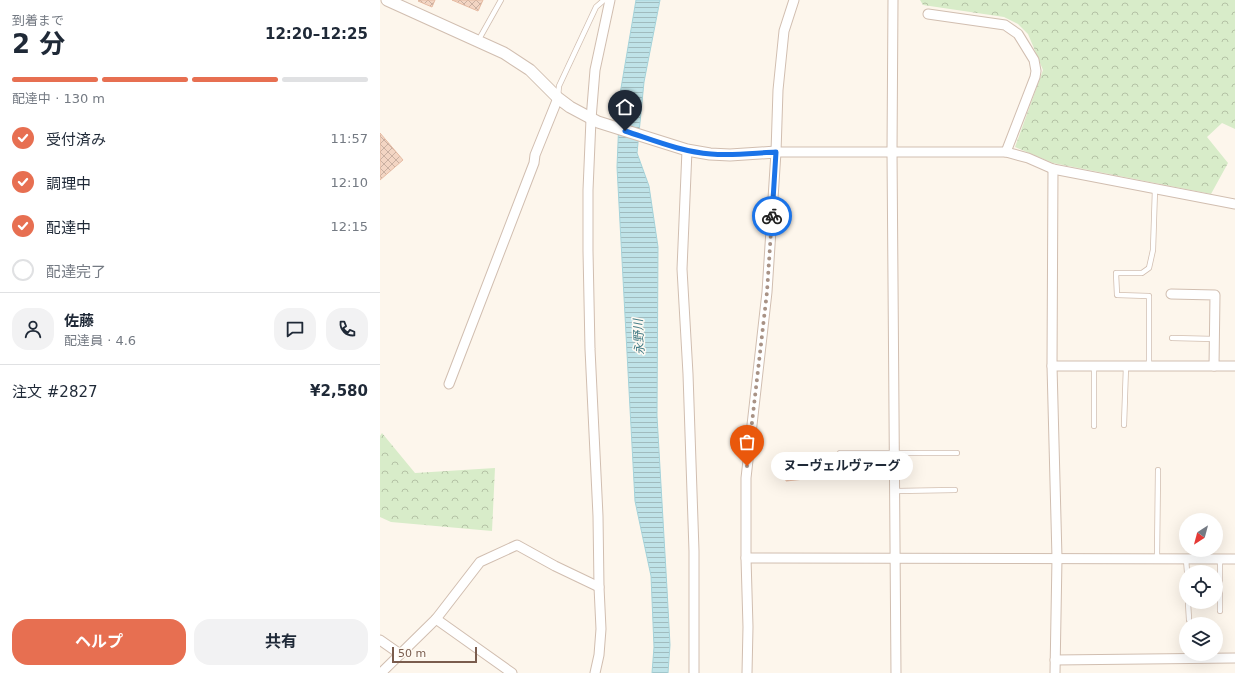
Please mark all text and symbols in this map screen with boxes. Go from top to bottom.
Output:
text: 到着まで [12,13,64,28]
text: 12:20–12:25 [265,25,368,43]
text: 2 分 [12,29,65,59]
pin [608,90,642,131]
text: 配達中 · 130 m [12,91,105,106]
icon: home [614,96,636,118]
icon: check [12,127,34,149]
text: 受付済み [46,131,106,149]
text: 11:57 [331,131,368,146]
icon: check [12,171,34,193]
text: 調理中 [46,175,91,193]
text: 12:10 [331,175,368,190]
courier [752,196,792,236]
icon: bike [761,205,783,227]
icon: check [12,215,34,237]
text: 配達中 [46,219,91,237]
text: 12:15 [331,219,368,234]
text: 配達完了 [46,263,106,281]
button: person [12,308,54,350]
button: chat [274,308,316,350]
button: phone [326,308,368,350]
text: 佐藤 [64,312,94,330]
water label: 永野川 [631,317,647,355]
text: 配達員 · 4.6 [64,333,136,348]
text: ¥2,580 [310,382,368,400]
text: 注文 #2827 [12,383,98,401]
pin [730,425,764,466]
icon: bag [736,431,758,453]
callout: ヌーヴェルヴァーグ [771,452,913,480]
text: ヌーヴェルヴァーグ [783,458,901,473]
north arrow [1179,513,1223,557]
map controls [1179,513,1223,661]
button: locate [1179,565,1223,609]
button: layers [1179,617,1223,661]
button: ヘルプ [12,619,186,665]
button: 共有 [194,619,368,665]
scale bar [392,645,477,664]
text: 50 m [398,647,426,660]

